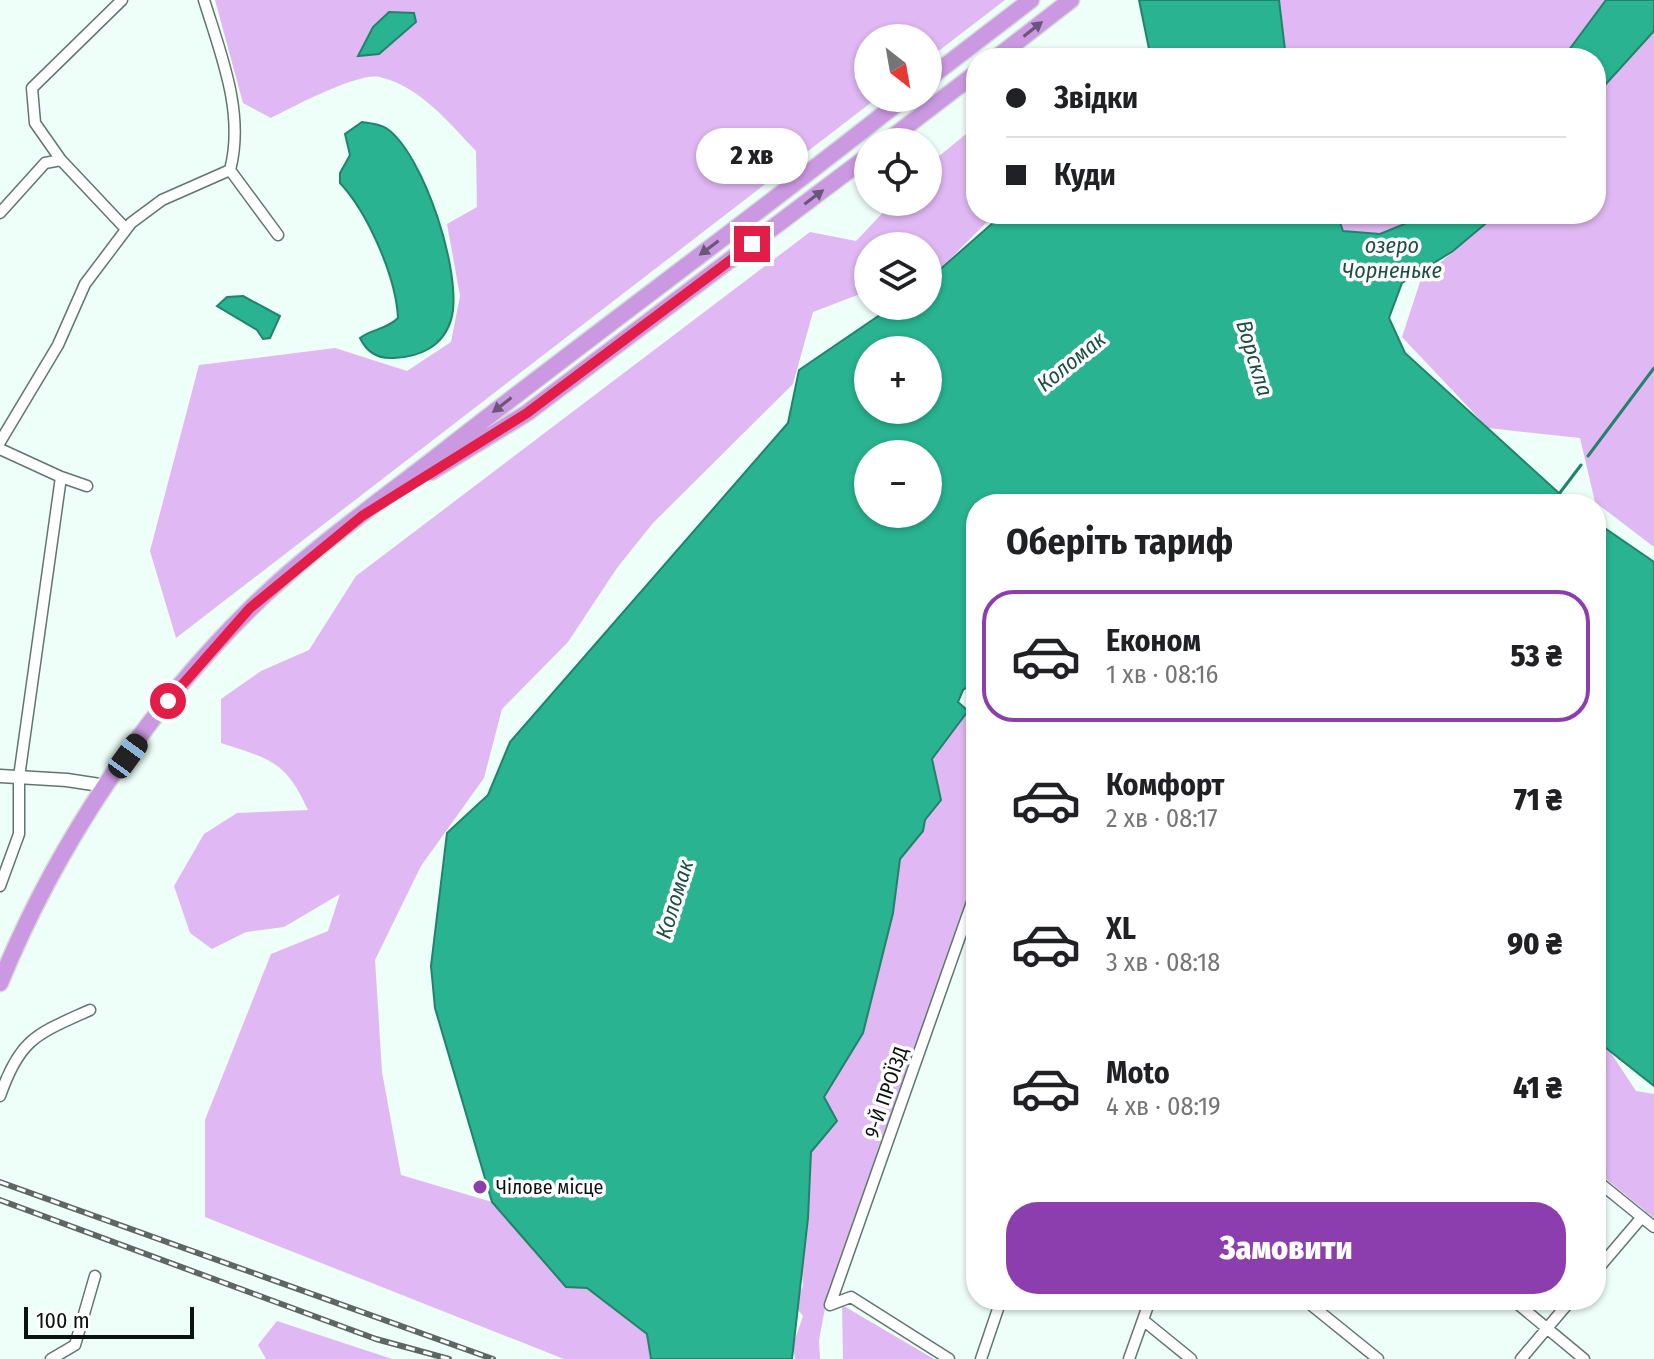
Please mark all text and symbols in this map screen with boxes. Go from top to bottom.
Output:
one-way arrow [1023,21,1043,38]
north arrow [854,24,942,112]
map controls [854,24,942,528]
text: Звідки [1054,80,1138,116]
callout: 2 хв [696,128,808,184]
button: locate [854,128,942,216]
text: 2 хв [731,140,773,171]
text: Куди [1054,157,1116,193]
one-way arrow [804,189,824,205]
route end [734,226,770,262]
button: layers [854,232,942,320]
water label: озеро Чорненьке [1342,232,1442,284]
one-way arrow [699,239,719,255]
water label: Ворскла [1230,317,1279,399]
water label: Коломак [1031,325,1112,397]
button: + [854,336,942,424]
one-way arrow [492,397,512,413]
button: − [854,440,942,528]
text: Оберіть тариф [1006,520,1233,564]
icon: car [1010,620,1082,692]
text: Економ [1106,623,1201,659]
text: 53 ₴ [1511,638,1562,674]
text: 1 хв · 08:16 [1106,659,1218,690]
route start [150,683,186,719]
car [104,730,152,782]
icon: car [1010,764,1082,836]
text: Комфорт [1106,767,1224,803]
text: 71 ₴ [1514,782,1562,818]
text: 2 хв · 08:17 [1106,803,1217,834]
water label: Коломак [650,856,699,942]
icon: car [1010,908,1082,980]
text: XL [1106,911,1136,947]
text: 90 ₴ [1507,926,1562,962]
text: 3 хв · 08:18 [1106,947,1220,978]
street label: 9-Й ПРОЇЗД [859,1043,913,1141]
icon: car [1010,1052,1082,1124]
text: Moto [1106,1055,1170,1091]
text: 41 ₴ [1513,1070,1562,1106]
text: 4 хв · 08:19 [1106,1091,1221,1122]
place label: Чілове місце [496,1175,603,1199]
marker: Чілове місце [471,1178,489,1196]
button: Замовити [1006,1202,1566,1294]
scale bar [24,1303,194,1339]
text: 100 m [36,1307,90,1334]

